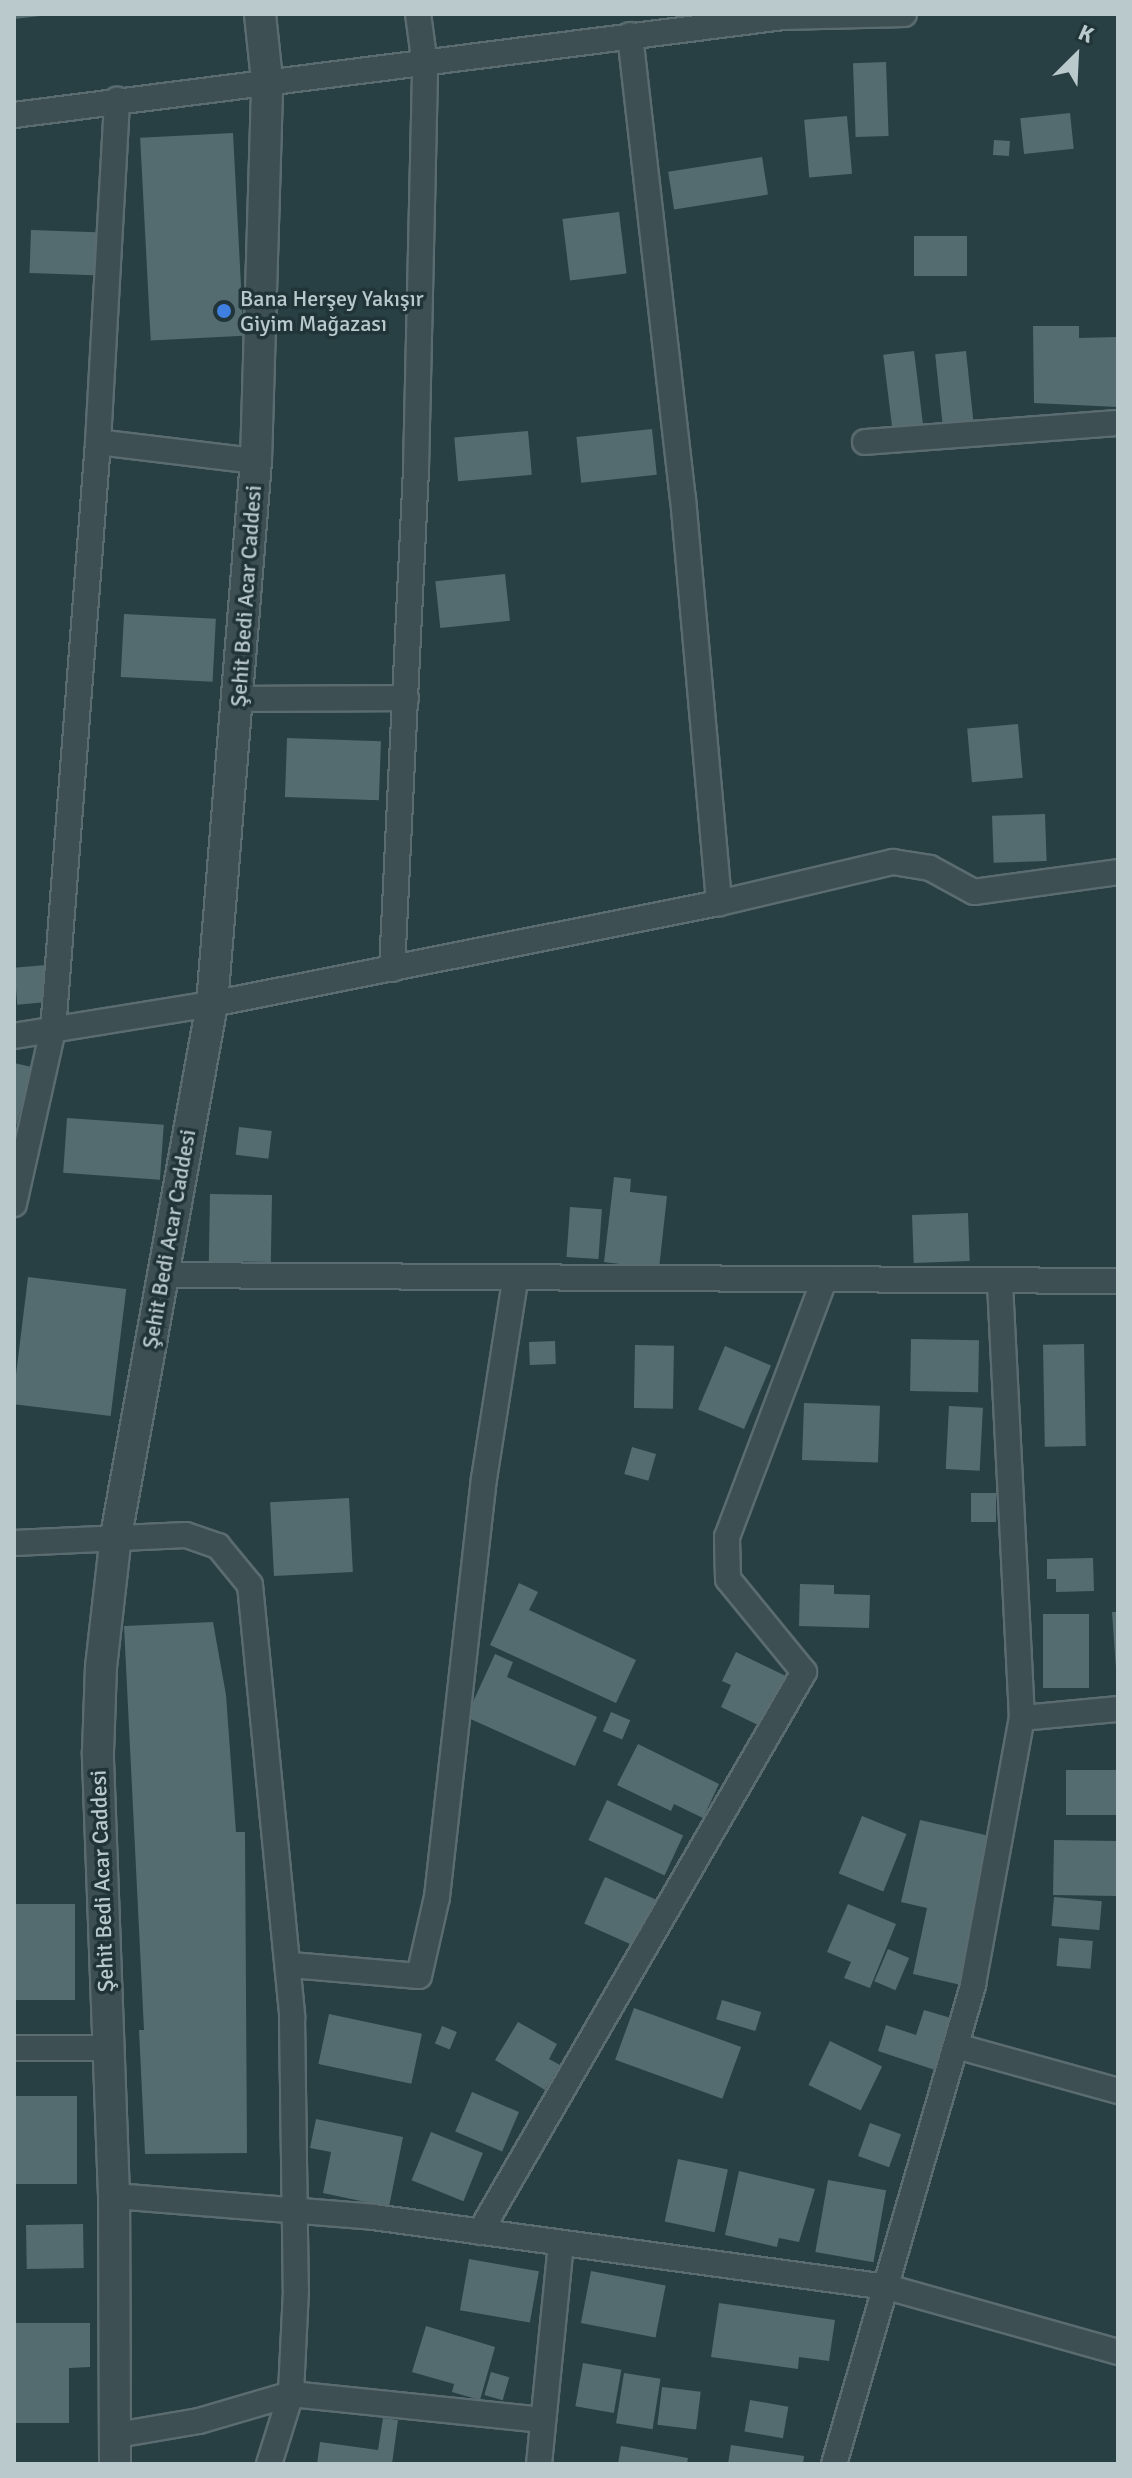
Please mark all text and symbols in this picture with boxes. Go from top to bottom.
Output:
north arrow [1036,16,1116,96]
text: K [1074,19,1098,49]
place label: Bana Herşey Yakışır Giyim Mağazası [240,285,424,336]
marker: Bana Herşey Yakışır Giyim Mağazası [215,302,233,320]
street label: Şehit Bedi Acar Caddesi [225,484,267,708]
street label: Şehit Bedi Acar Caddesi [137,1127,201,1351]
street label: Şehit Bedi Acar Caddesi [85,1770,119,1992]

